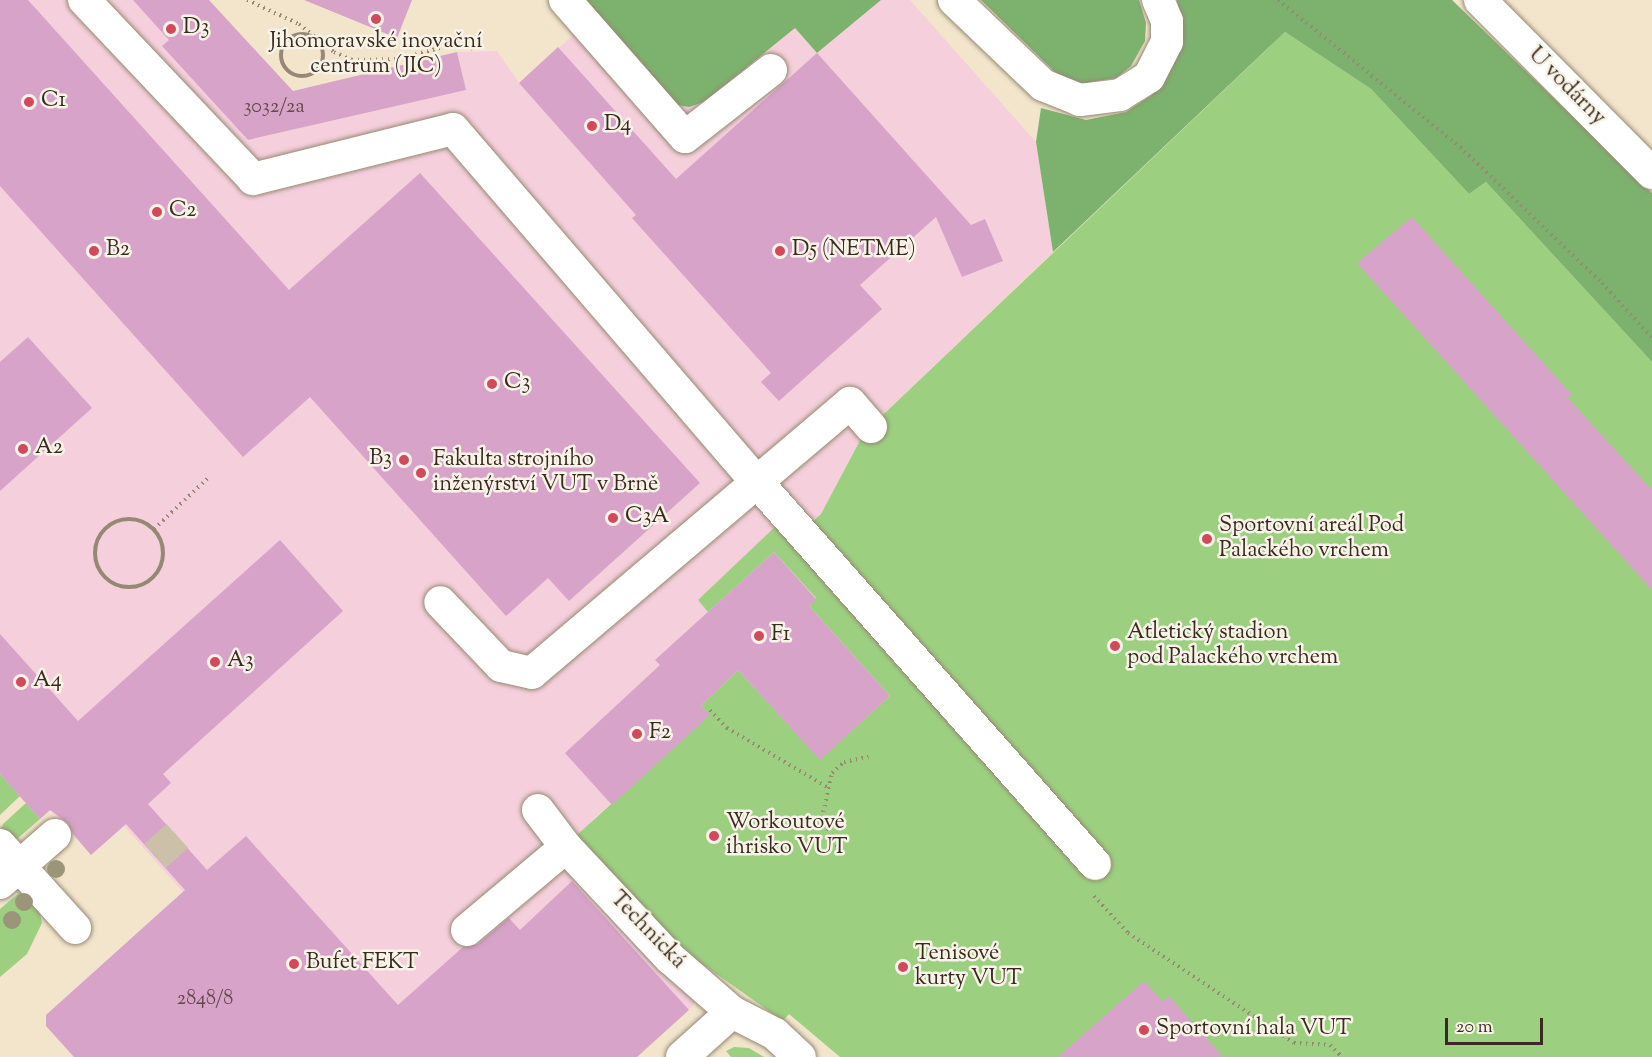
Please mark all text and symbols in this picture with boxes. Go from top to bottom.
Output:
marker: Jihomoravské inovační centrum (JIC) [369,12,383,26]
place label: D3 [183,16,209,42]
marker: D3 [164,22,178,36]
place label: Jihomoravské inovační centrum (JIC) [269,29,483,80]
street label: U vodárny [1522,43,1610,131]
place label: C1 [41,89,66,115]
marker: C1 [22,95,36,109]
house number: 3032/2a [243,95,305,119]
place label: D4 [604,113,631,139]
marker: D4 [585,119,599,133]
place label: C2 [169,199,196,225]
marker: C2 [150,205,164,219]
place label: B2 [106,238,130,264]
place label: D5 (NETME) [792,238,916,264]
marker: B2 [87,244,101,258]
marker: D5 (NETME) [773,244,787,258]
place label: C3 [504,371,530,397]
marker: C3 [485,377,499,391]
place label: A2 [35,436,63,462]
marker: A2 [16,442,30,456]
place label: B3 [369,447,392,473]
place label: Fakulta strojního inženýrství VUT v Brně [433,447,658,499]
marker: B3 [397,453,411,467]
marker: Fakulta strojního inženýrství VUT v Brně [414,466,428,480]
place label: C3A [625,505,669,531]
marker: C3A [606,511,620,525]
place label: Sportovní areál Pod Palackého vrchem [1219,513,1404,564]
marker: Sportovní areál Pod Palackého vrchem [1200,532,1214,546]
place label: Atletický stadion pod Palackého vrchem [1127,620,1338,672]
place label: F1 [771,623,790,649]
marker: F1 [752,629,766,643]
marker: Atletický stadion pod Palackého vrchem [1108,639,1122,653]
place label: A3 [227,649,254,675]
marker: A3 [208,655,222,669]
place label: A4 [33,669,62,695]
marker: A4 [14,675,28,689]
place label: F2 [649,721,671,747]
marker: F2 [630,727,644,741]
place label: Workoutové ihrisko VUT [726,810,848,861]
marker: Workoutové ihrisko VUT [707,829,721,843]
street label: Technická [604,887,690,975]
place label: Tenisové kurty VUT [915,941,1022,992]
place label: Bufet FEKT [306,951,418,977]
marker: Bufet FEKT [287,957,301,971]
marker: Tenisové kurty VUT [896,960,910,974]
house number: 2848/8 [177,987,233,1011]
scale bar [1448,1006,1546,1044]
text: 20 m [1456,1015,1493,1041]
place label: Sportovní hala VUT [1156,1017,1351,1043]
marker: Sportovní hala VUT [1137,1023,1151,1037]

